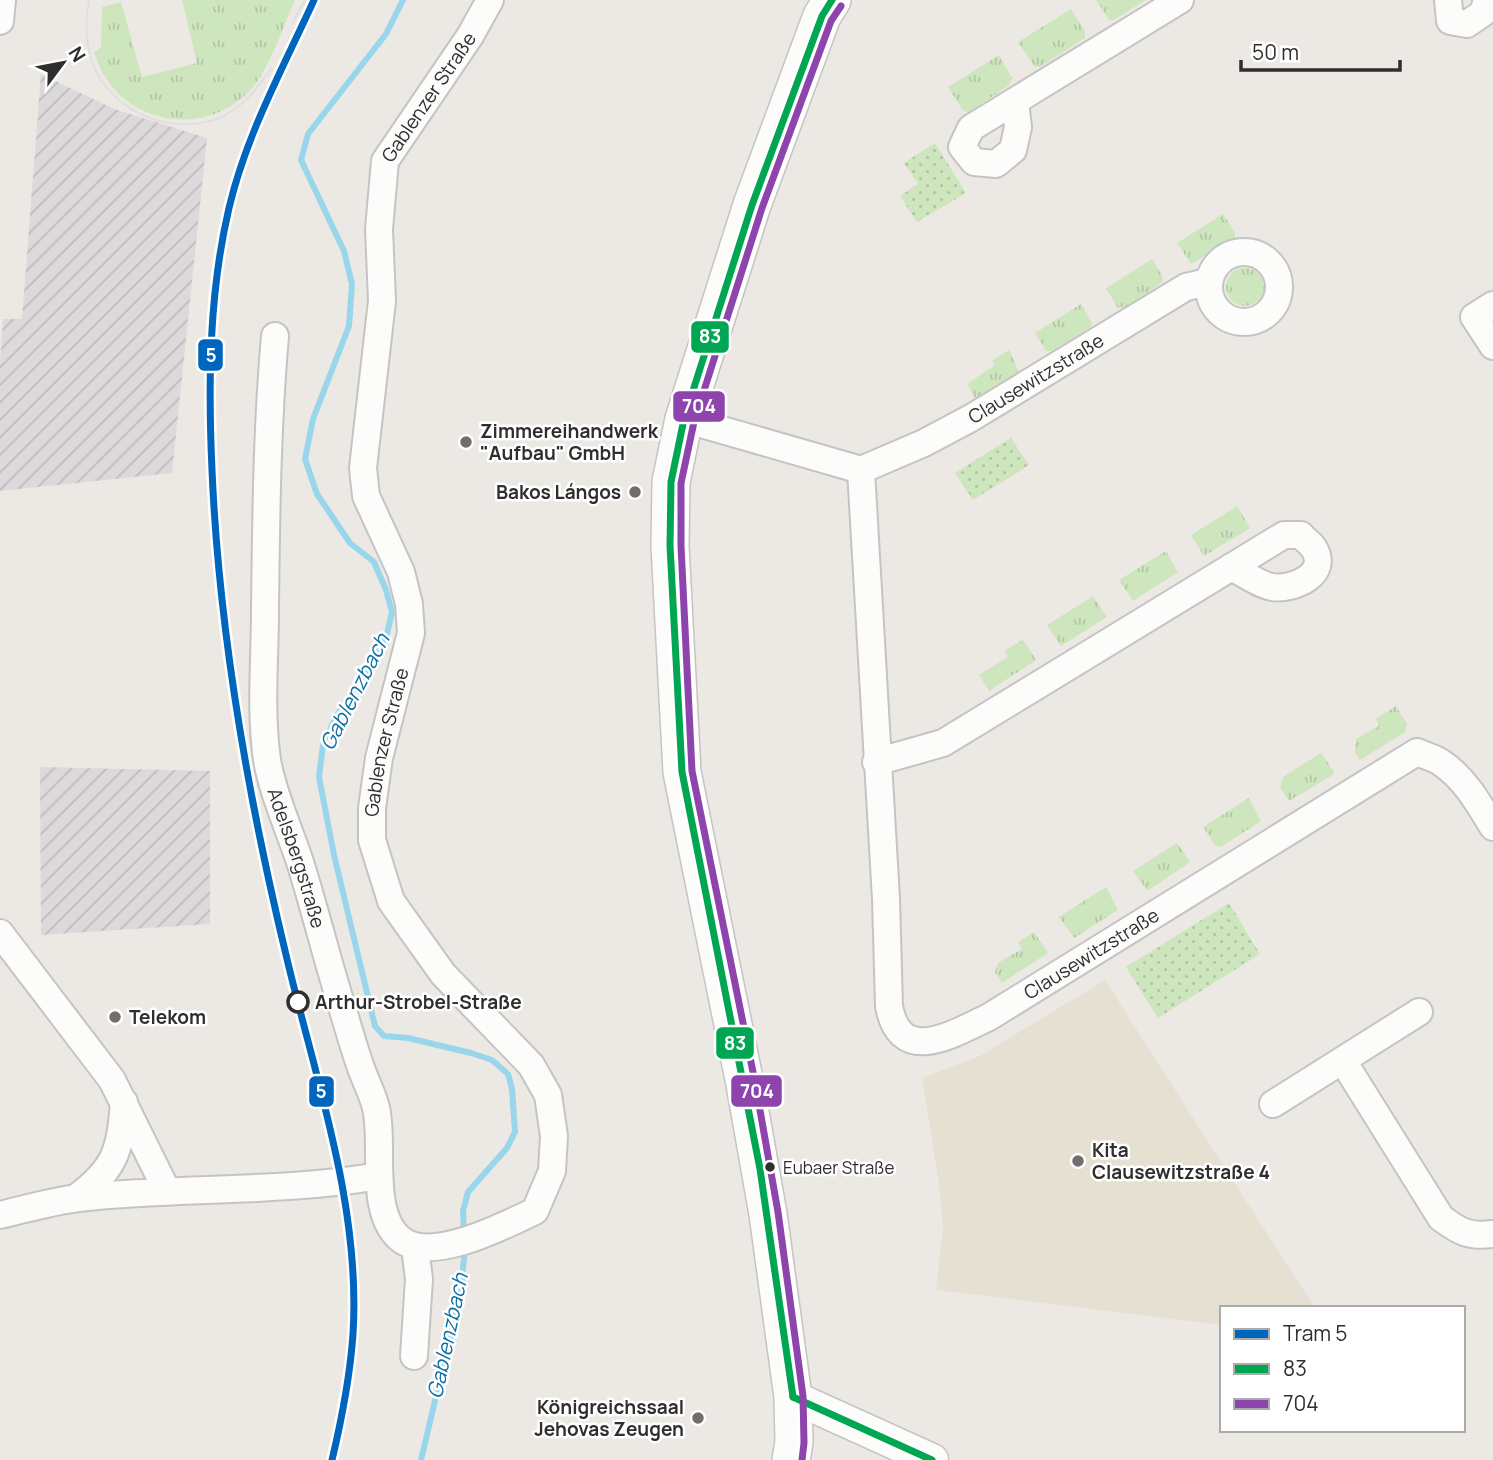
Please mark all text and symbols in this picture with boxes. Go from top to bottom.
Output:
street label: Gablenzer Straße [375,27,482,167]
north arrow [28,28,98,98]
scale bar [1241,28,1400,72]
text: 50 m [1252,38,1299,66]
text: N [63,41,92,67]
line badge: 83 [690,320,730,354]
text: 83 [699,323,721,349]
street label: Clausewitzstraße [963,327,1109,430]
line badge: 5 [197,338,224,372]
text: 5 [205,342,217,368]
line badge: 704 [672,390,726,423]
text: 704 [682,393,716,419]
place label: Zimmereihandwerk "Aufbau" GmbH [480,418,659,466]
marker: Zimmereihandwerk "Aufbau" GmbH [458,434,474,450]
place label: Bakos Lángos [496,479,621,505]
marker: Bakos Lángos [627,484,643,500]
water label: Gablenzbach [313,627,396,755]
street label: Gablenzer Straße [359,665,415,817]
street label: Adelsbergstraße [262,785,332,931]
street label: Clausewitzstraße [1019,902,1164,1005]
place label: Arthur-Strobel-Straße [315,989,522,1015]
marker: Arthur-Strobel-Straße [287,991,309,1013]
place label: Telekom [129,1004,206,1030]
marker: Telekom [107,1009,123,1025]
line badge: 83 [715,1026,755,1060]
text: 83 [724,1030,746,1056]
line badge: 704 [730,1074,783,1108]
line badge: 5 [308,1075,335,1108]
text: 5 [315,1078,327,1104]
text: 704 [740,1078,774,1104]
place label: Kita Clausewitzstraße 4 [1092,1137,1270,1185]
marker: Kita Clausewitzstraße 4 [1070,1153,1086,1169]
place label: Eubaer Straße [783,1156,894,1179]
marker: Eubaer Straße [763,1160,777,1174]
water label: Gablenzbach [420,1269,474,1401]
legend [1220,1306,1465,1432]
text: Tram 5 [1283,1319,1347,1347]
text: 83 [1283,1354,1307,1382]
text: 704 [1283,1389,1319,1417]
place label: Königreichssaal Jehovas Zeugen [534,1394,684,1442]
marker: Königreichssaal Jehovas Zeugen [690,1410,706,1426]

